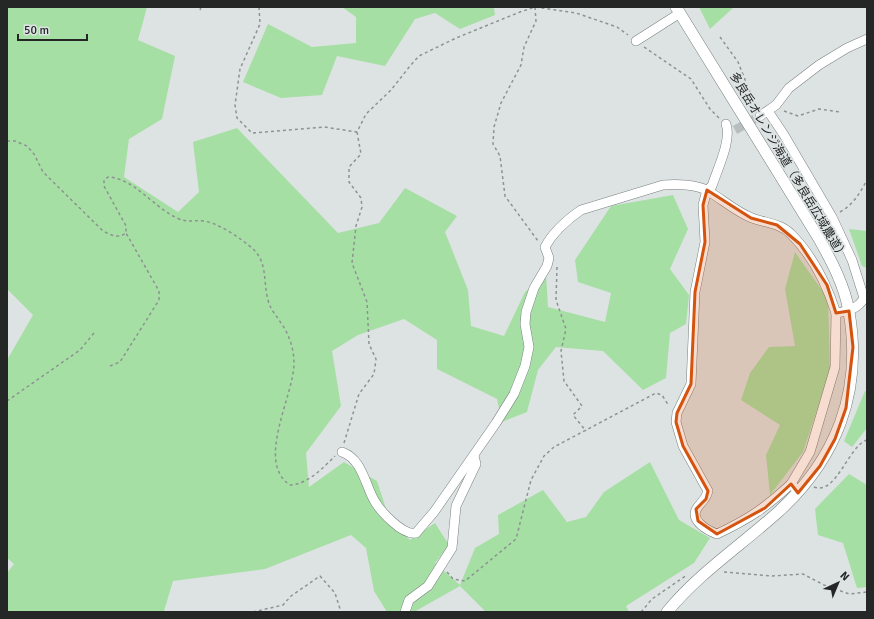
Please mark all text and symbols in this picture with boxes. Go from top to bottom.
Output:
scale bar [18,16,87,42]
text: 50 m [24,23,49,38]
street label: 多良岳オレンジ海道（多良岳広域農道） [726,70,850,262]
north arrow [818,563,858,603]
text: N [837,569,852,584]

